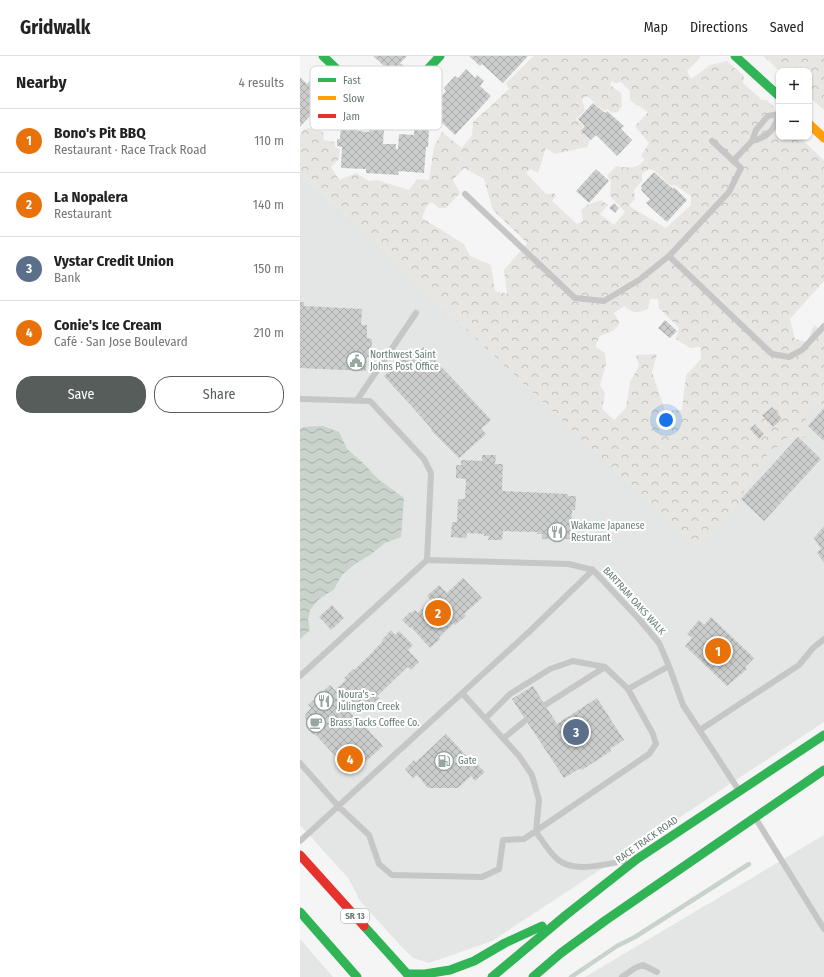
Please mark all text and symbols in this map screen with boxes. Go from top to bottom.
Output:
text: Gridwalk [20,16,90,39]
text: Map [644,19,668,36]
text: Directions [690,19,748,36]
text: Saved [770,19,804,36]
legend [310,66,442,130]
map controls [776,68,812,140]
button: + [776,68,812,104]
text: Nearby [16,72,67,93]
text: Fast [343,74,361,87]
text: 4 results [238,75,284,90]
text: Slow [343,92,364,105]
button: − [776,104,812,140]
text: Jam [343,110,360,123]
text: Bono's Pit BBQ [54,124,146,142]
text: 1 [26,133,32,148]
text: 110 m [254,133,284,148]
text: Restaurant · Race Track Road [54,142,207,157]
text: La Nopalera [54,188,128,206]
text: 2 [26,197,32,212]
text: 140 m [253,197,284,212]
text: Restaurant [54,206,112,221]
text: Vystar Credit Union [54,252,174,270]
text: 3 [26,261,32,276]
text: 150 m [253,261,284,276]
text: Bank [54,270,80,285]
text: Conie's Ice Cream [54,316,162,334]
text: 4 [26,325,32,340]
text: 210 m [254,325,284,340]
text: Café · San Jose Boulevard [54,334,188,349]
place label: Northwest Saint Johns Post Office [370,349,439,373]
public building icon: Northwest Saint Johns Post Office [345,350,367,372]
button: Save [16,376,146,413]
button: Share [154,376,284,413]
your location [656,410,676,430]
place label: Wakame Japanese Resturant [571,520,645,544]
restaurant icon: Wakame Japanese Resturant [546,521,568,543]
street label: BARTRAM OAKS WALK [600,565,668,638]
pin: 2 [425,598,451,628]
pin: 1 [705,636,731,666]
place label: Noura's - Julington Creek [338,689,400,713]
restaurant icon: Noura's - Julington Creek [313,690,335,712]
cafe icon: Brass Tacks Coffee Co. [305,712,327,734]
place label: Brass Tacks Coffee Co. [330,717,419,729]
pin: 3 [563,717,589,747]
pin: 4 [337,744,363,774]
fuel station icon: Gate [433,750,455,772]
place label: Gate [458,755,477,767]
street label: RACE TRACK ROAD [614,814,681,866]
road number: SR 13 [341,909,369,923]

